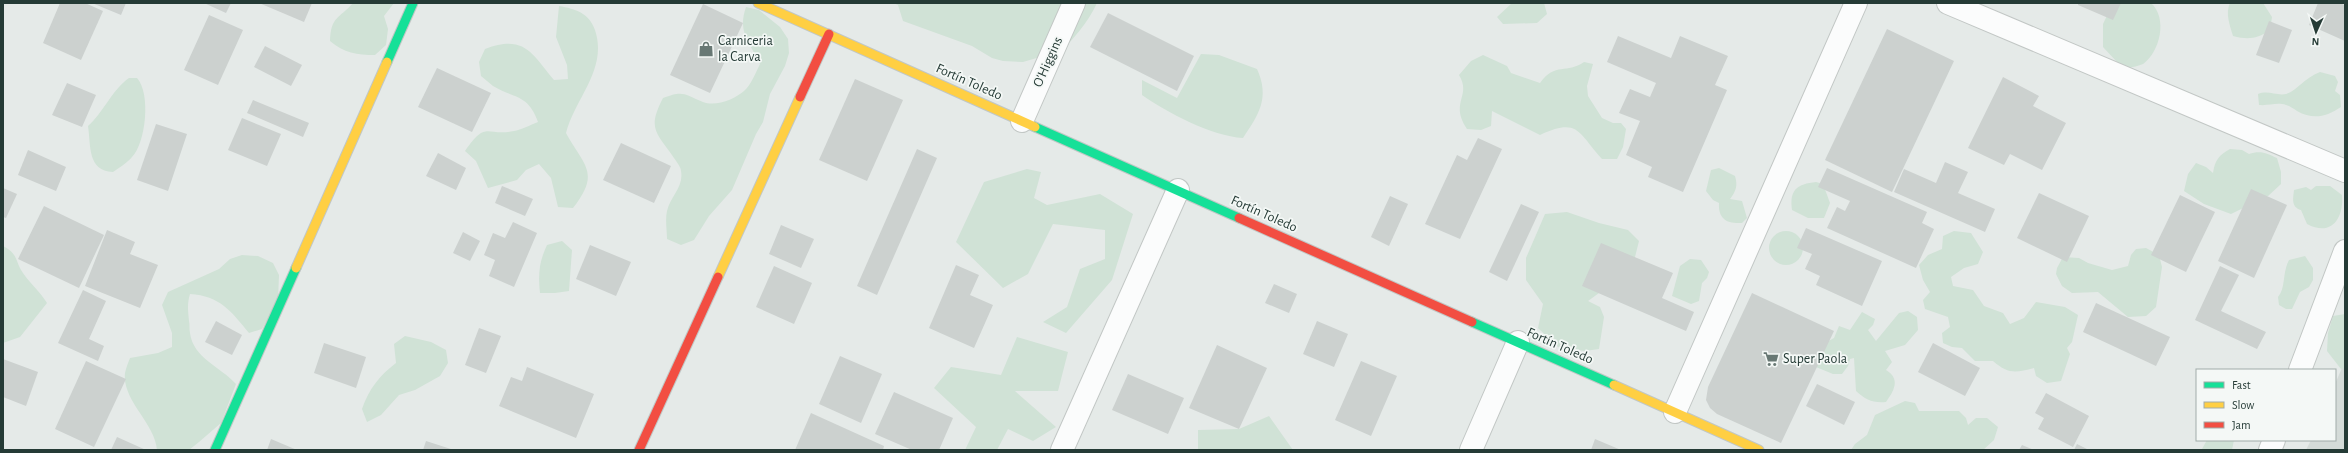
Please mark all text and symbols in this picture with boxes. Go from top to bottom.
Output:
north arrow [2296,12,2336,52]
place label: Carniceria la Carva [718,34,773,64]
street label: O'Higgins [1031,35,1065,89]
text: N [2311,36,2320,47]
shop icon: Carniceria la Carva [697,40,715,58]
street label: Fortín Toledo [934,61,1004,103]
street label: Fortín Toledo [1229,193,1299,235]
street label: Fortín Toledo [1525,325,1595,367]
supermarket icon: Super Paola [1762,350,1780,368]
place label: Super Paola [1783,352,1848,366]
legend [2196,369,2336,441]
text: Fast [2232,379,2251,391]
text: Slow [2232,399,2254,411]
text: Jam [2232,419,2251,431]

